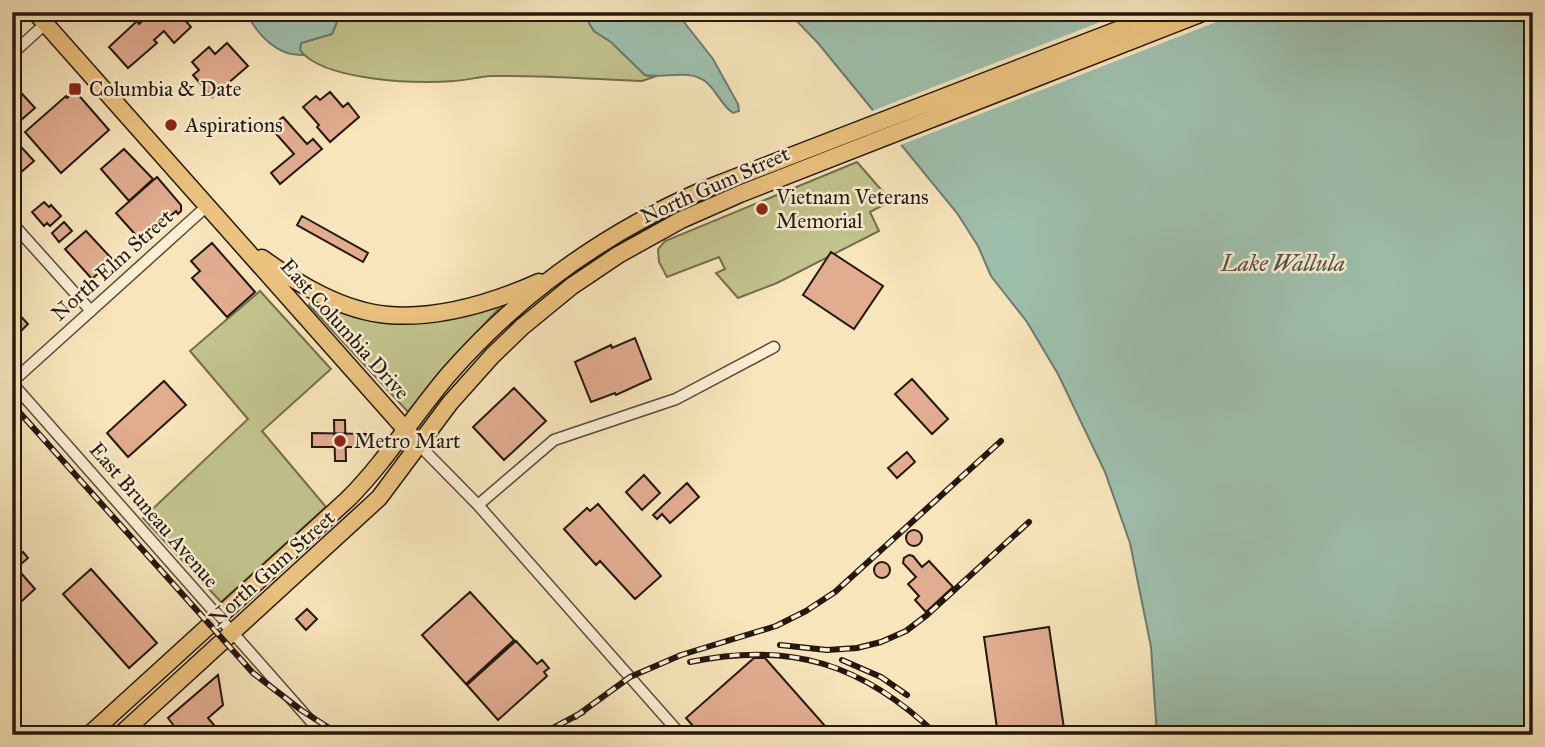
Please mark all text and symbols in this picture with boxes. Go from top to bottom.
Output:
place label: Columbia & Date [89,76,242,102]
marker: Columbia & Date [67,81,83,97]
place label: Aspirations [184,112,283,138]
marker: Aspirations [163,117,179,133]
street label: North Gum Street [636,140,794,230]
place label: Vietnam Veterans Memorial [775,184,929,234]
marker: Vietnam Veterans Memorial [754,201,770,217]
street label: North Elm Street [46,203,179,326]
water label: Lake Wallula [1220,249,1345,277]
street label: East Columbia Drive [275,253,415,405]
place label: Metro Mart [354,428,461,454]
marker: Metro Mart [332,433,348,449]
street label: East Bruneau Avenue [84,437,224,593]
street label: North Gum Street [204,504,341,631]

